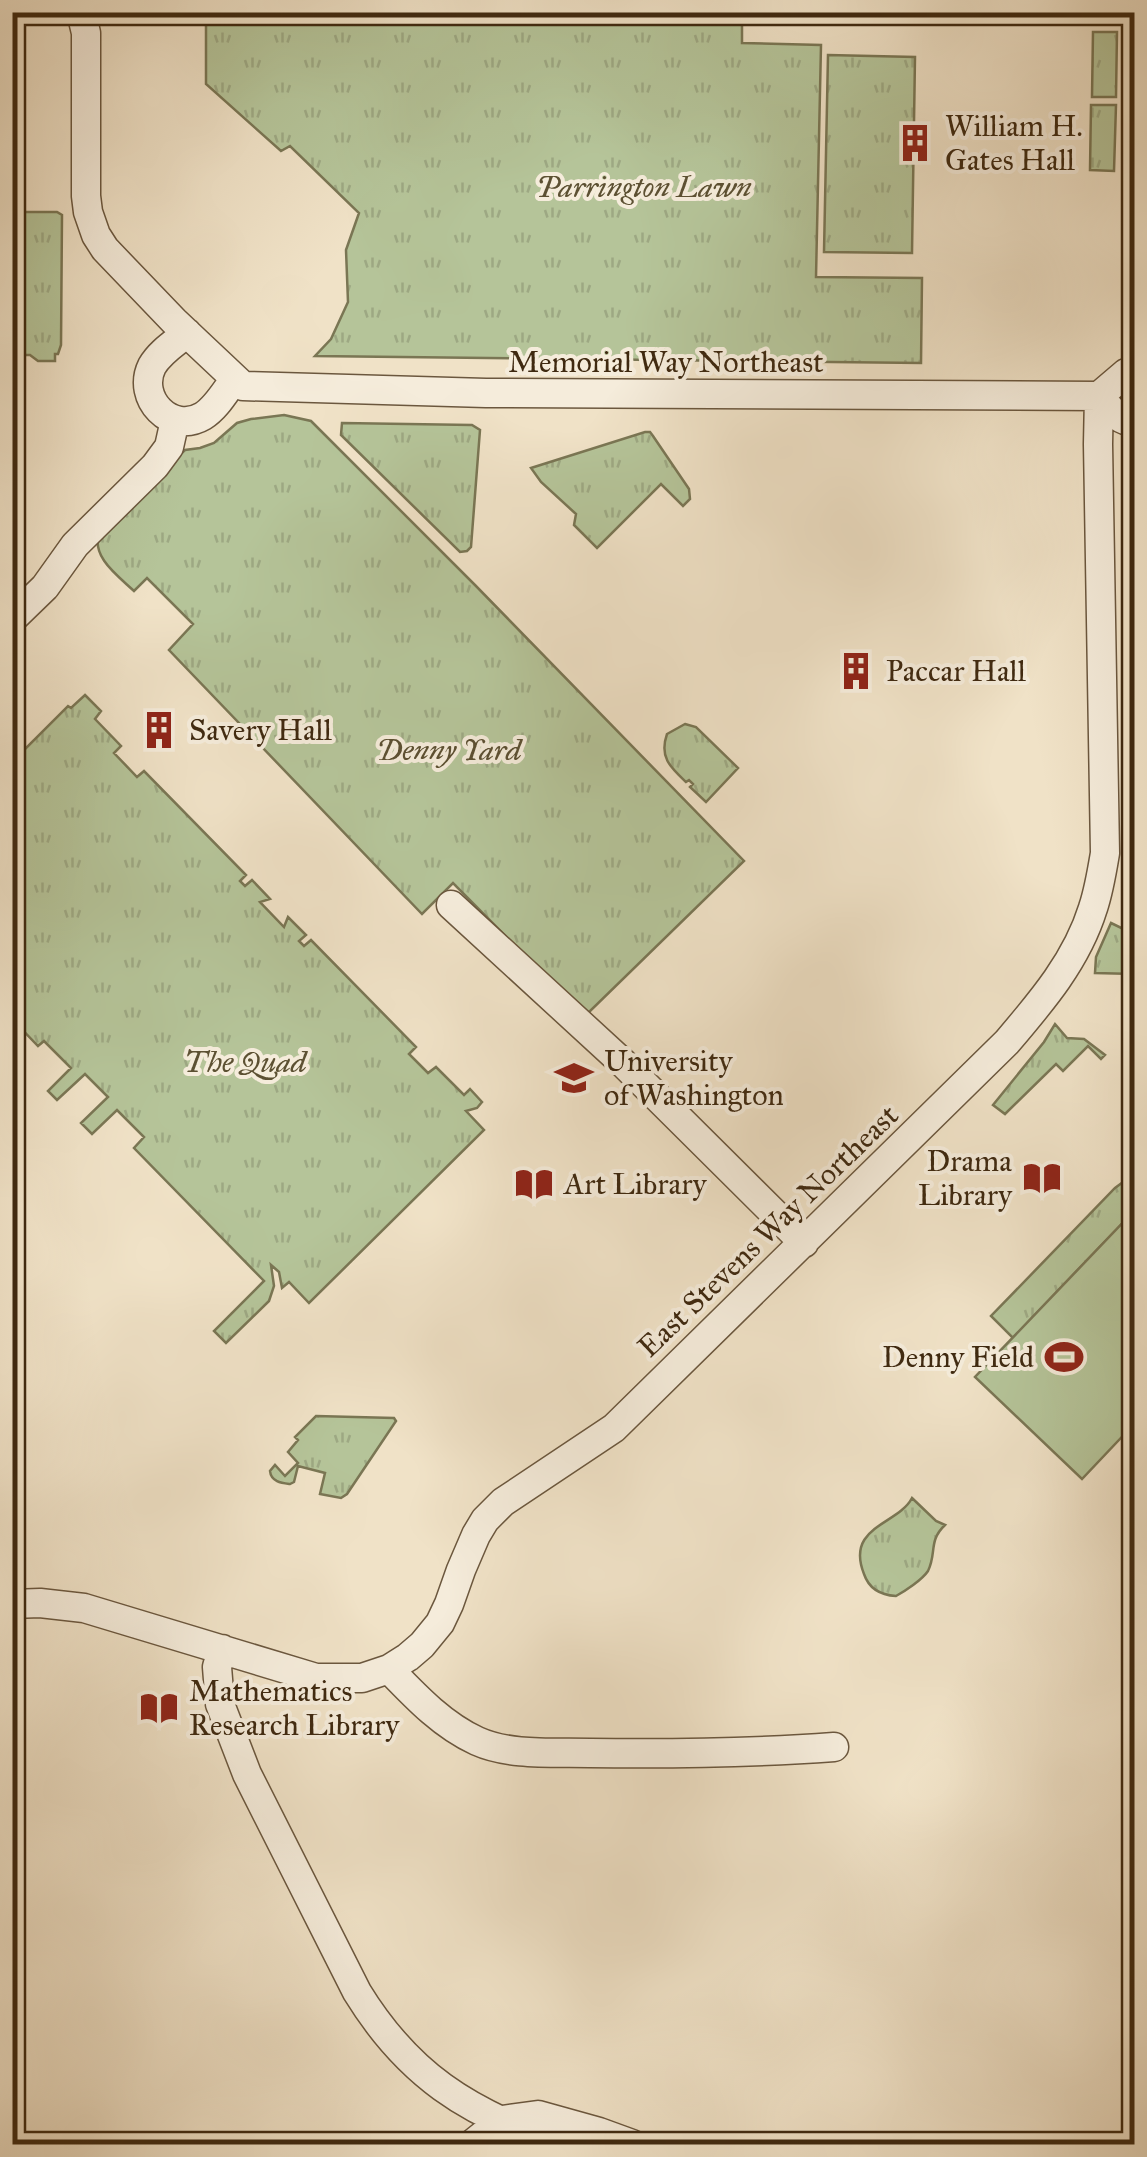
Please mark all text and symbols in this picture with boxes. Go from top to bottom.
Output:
place label: William H. Gates Hall [945,108,1083,178]
building icon: William H. Gates Hall [894,122,936,164]
park label: Parrington Lawn [536,169,752,205]
street label: Memorial Way Northeast [508,344,824,380]
building icon: Paccar Hall [835,650,877,692]
place label: Paccar Hall [886,653,1027,689]
building icon: Savery Hall [138,709,180,751]
place label: Savery Hall [189,712,333,748]
park label: Denny Yard [377,732,524,768]
place label: University of Washington [604,1043,784,1113]
park label: The Quad [184,1044,309,1080]
school or university icon: University of Washington [553,1057,595,1099]
street label: East Stevens Way Northeast [630,1097,906,1365]
place label: Drama Library [918,1143,1013,1213]
library icon: Drama Library [1021,1157,1063,1199]
library icon: Art Library [513,1163,555,1205]
place label: Art Library [562,1166,707,1202]
sports icon: Denny Field [1043,1336,1085,1378]
place label: Denny Field [882,1339,1034,1375]
place label: Mathematics Research Library [189,1673,400,1743]
library icon: Mathematics Research Library [138,1687,180,1729]

